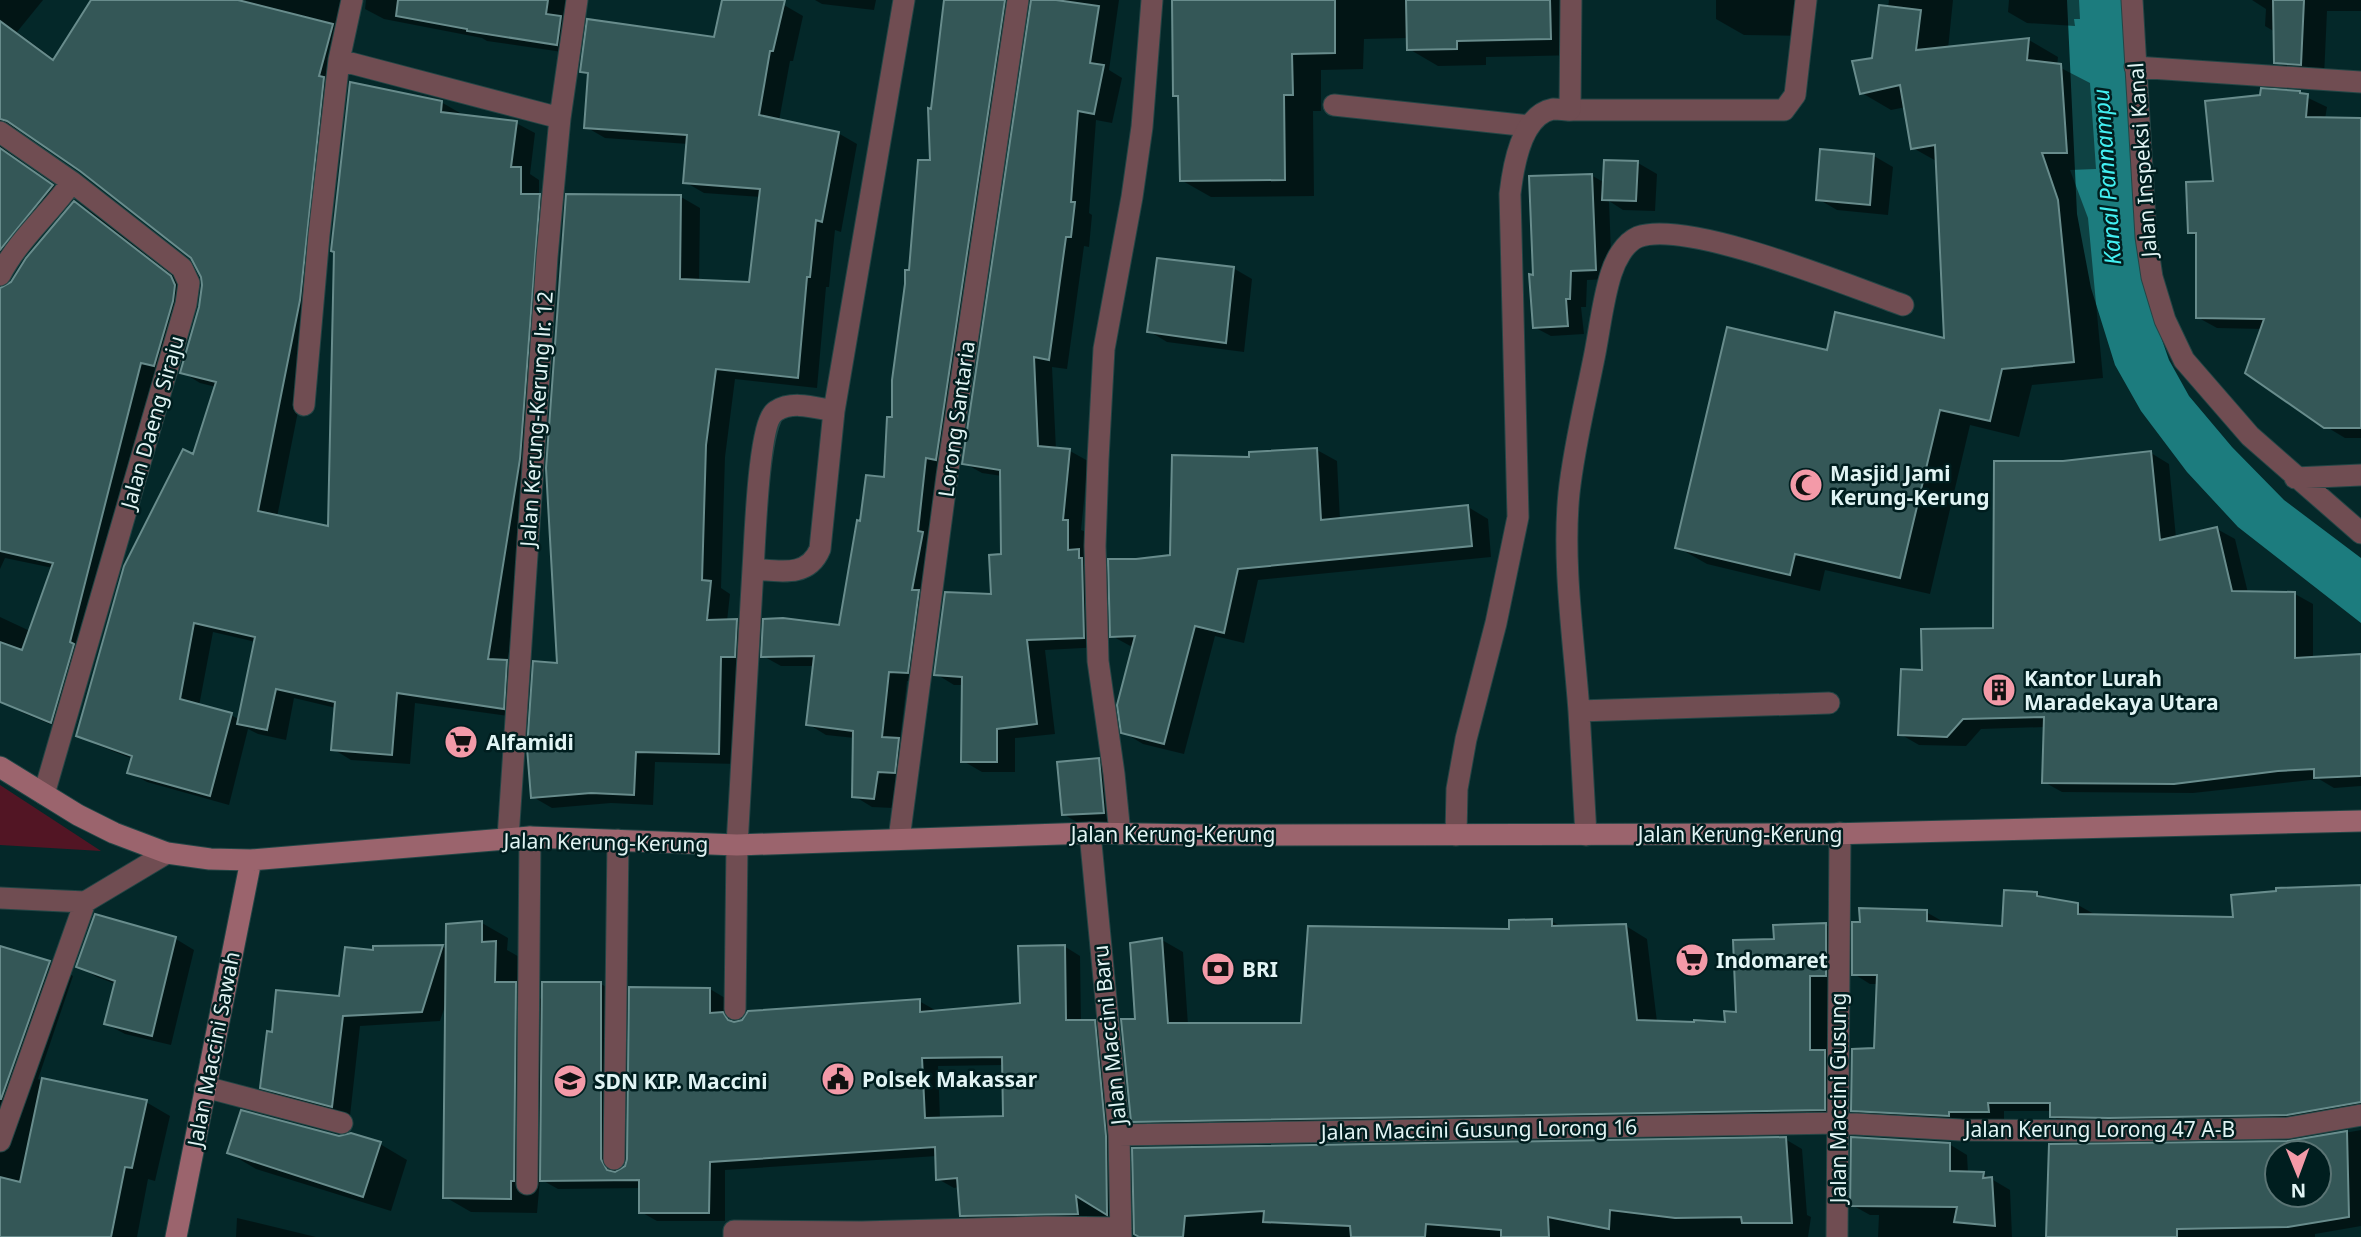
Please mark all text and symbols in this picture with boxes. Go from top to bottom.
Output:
street label: Jalan Inspeksi Kanal [2121,62,2163,260]
water label: Kanal Pannampu [2084,88,2128,266]
street label: Jalan Kerung-Kerung lr. 12 [513,290,559,550]
street label: Jalan Daeng Siraju [113,332,190,514]
street label: Lorong Santaria [931,339,981,499]
place label: Masjid Jami Kerung-Kerung [1830,459,1990,511]
mosque icon: Masjid Jami Kerung-Kerung [1787,466,1825,504]
place label: Kantor Lurah Maradekaya Utara [2024,664,2218,716]
building icon: Kantor Lurah Maradekaya Utara [1980,671,2018,709]
supermarket icon: Alfamidi [442,723,480,761]
place label: Alfamidi [486,728,574,756]
street label: Jalan Kerung-Kerung [1069,820,1275,848]
street label: Jalan Kerung-Kerung [1636,820,1842,848]
street label: Jalan Kerung-Kerung [501,826,709,858]
supermarket icon: Indomaret [1673,941,1711,979]
street label: Jalan Maccini Baru [1086,944,1133,1128]
place label: Indomaret [1716,946,1828,974]
street label: Jalan Maccini Sawah [180,949,246,1151]
bank icon: BRI [1199,950,1237,988]
place label: BRI [1242,955,1278,983]
street label: Jalan Maccini Gusung [1824,993,1852,1205]
public building icon: Polsek Makassar [819,1060,857,1098]
school or university icon: SDN KIP. Maccini [551,1062,589,1100]
place label: Polsek Makassar [862,1065,1038,1093]
place label: SDN KIP. Maccini [594,1067,768,1095]
street label: Jalan Maccini Gusung Lorong 16 [1319,1112,1637,1146]
street label: Jalan Kerung Lorong 47 A-B [1963,1115,2235,1143]
north arrow [2263,1139,2333,1209]
text: N [2290,1178,2306,1204]

